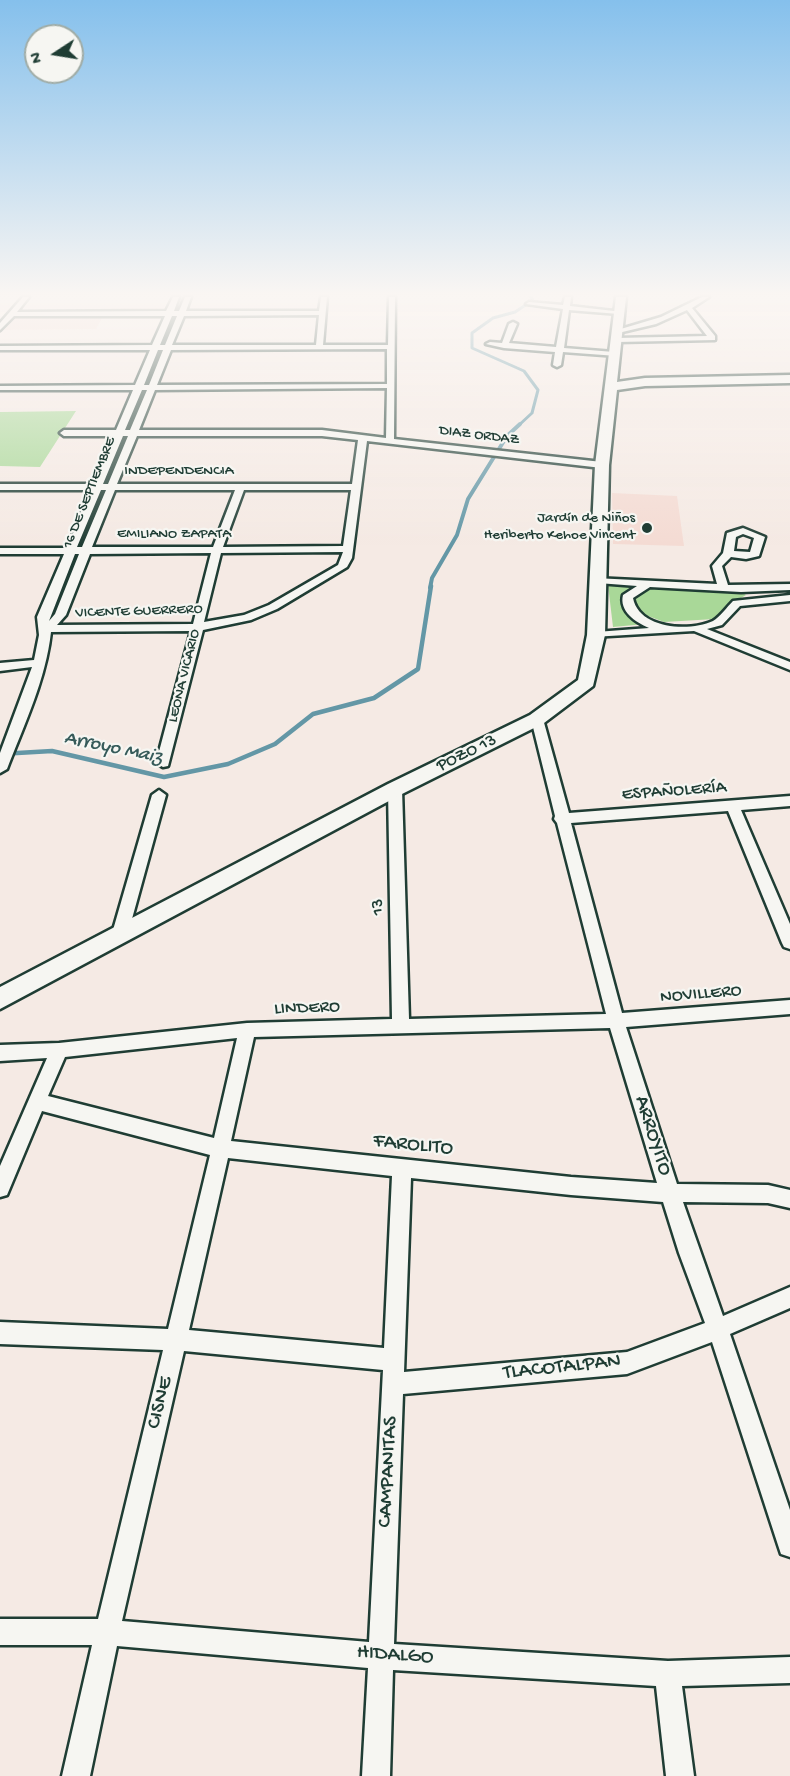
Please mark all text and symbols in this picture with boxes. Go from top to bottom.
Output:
north arrow [24,24,84,84]
text: N [27,50,48,65]
street label: DIAZ ORDAZ [438,422,520,450]
street label: 16 DE SEPTIEMBRE [59,435,121,551]
street label: INDEPENDENCIA [124,463,234,481]
place label: Jardín de Niños Heriberto Kehoe Vincent [484,510,635,545]
marker: Jardín de Niños Heriberto Kehoe Vincent [640,521,654,535]
street label: EMILIANO ZAPATA [117,526,231,544]
street label: VICENTE GUERRERO [75,601,203,623]
street label: LEONA VICARIO [165,628,205,724]
water label: Arroyo Maiz [62,727,164,771]
street label: POZO 13 [433,730,501,778]
street label: ESPAÑOLERÍA [621,778,727,806]
street label: 13 [368,899,390,915]
street label: NOVILLERO [659,981,743,1009]
street label: LINDERO [274,997,340,1021]
street label: ARROYITO [627,1093,677,1179]
street label: FAROLITO [372,1129,454,1163]
street label: TLACOTALPAN [502,1349,622,1387]
street label: CISNE [142,1374,180,1432]
street label: CAMPANITAS [374,1416,404,1528]
street label: HIDALGO [356,1641,434,1671]

